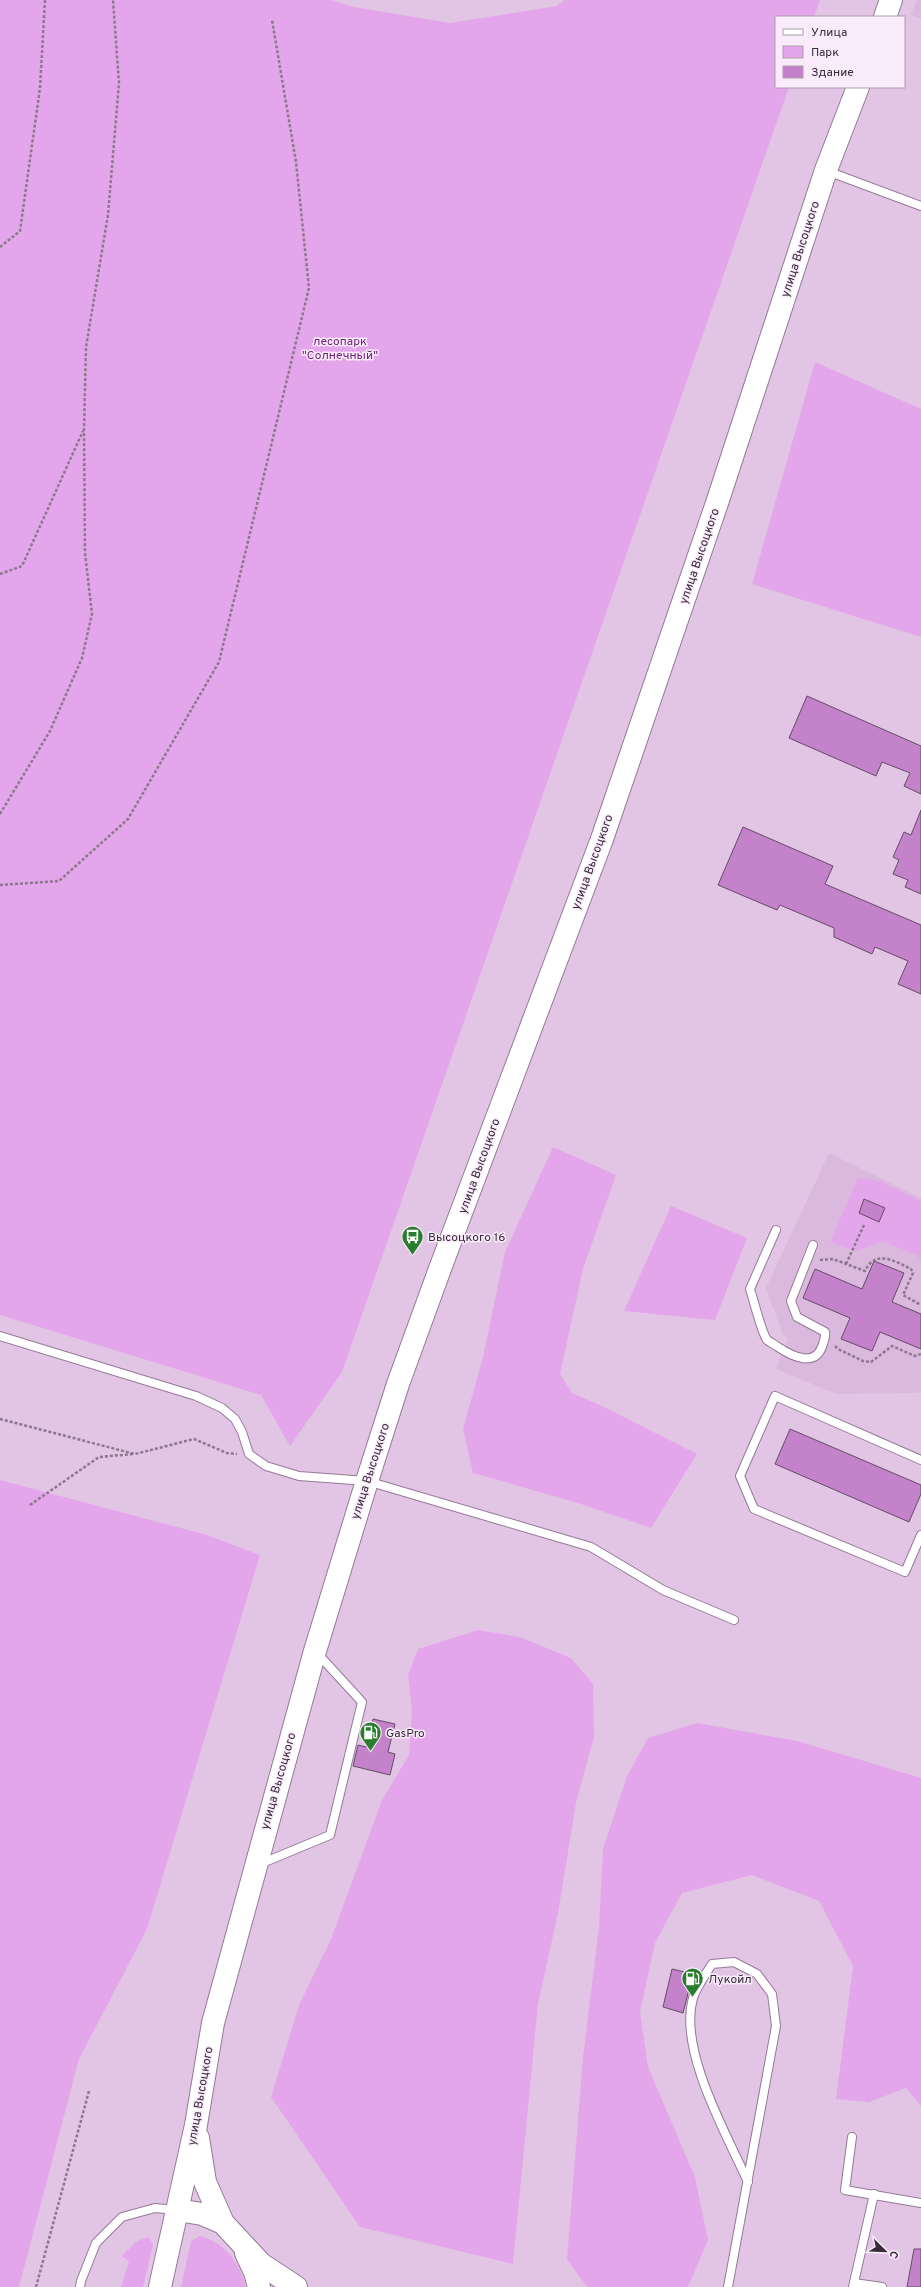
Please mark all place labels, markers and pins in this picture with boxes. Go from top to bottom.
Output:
bus stop icon: Высоцкого 16 [399,1224,425,1257]
place label: Высоцкого 16 [428,1230,505,1246]
fuel station icon: GasPro [357,1720,383,1753]
place label: GasPro [386,1726,425,1742]
fuel station icon: Лукойл [680,1966,706,1999]
place label: Лукойл [708,1972,752,1988]

